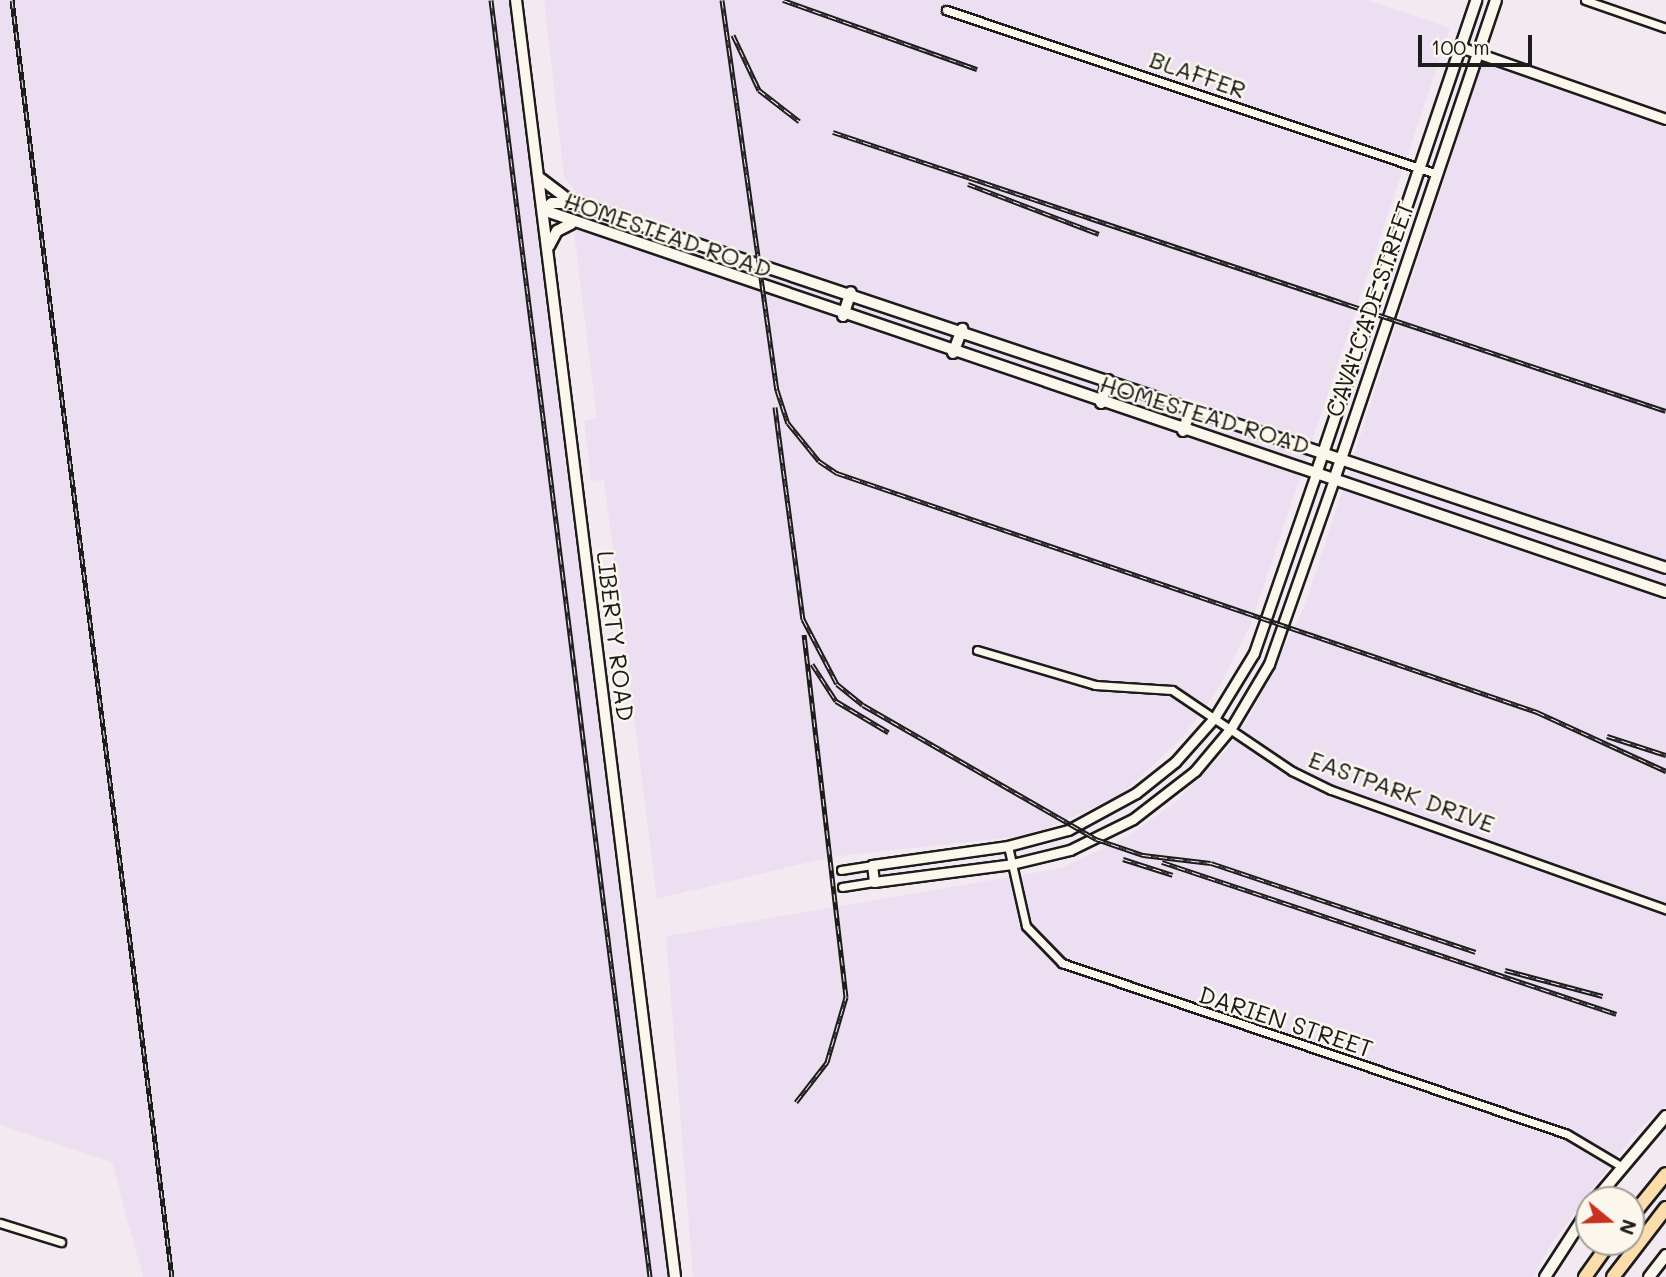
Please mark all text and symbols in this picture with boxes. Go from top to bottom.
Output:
scale bar [1421,21,1535,65]
text: 100 m [1431,33,1490,60]
street label: BLAFFER [1146,44,1250,104]
street label: HOMESTEAD ROAD [560,185,776,283]
street label: CAVALCADE STREET [1319,197,1419,421]
street label: HOMESTEAD ROAD [1097,368,1313,460]
street label: LIBERTY ROAD [591,549,641,723]
street label: EASTPARK DRIVE [1305,744,1499,838]
street label: DARIEN STREET [1195,979,1377,1063]
north arrow [1575,1186,1645,1256]
text: N [1614,1216,1643,1238]

